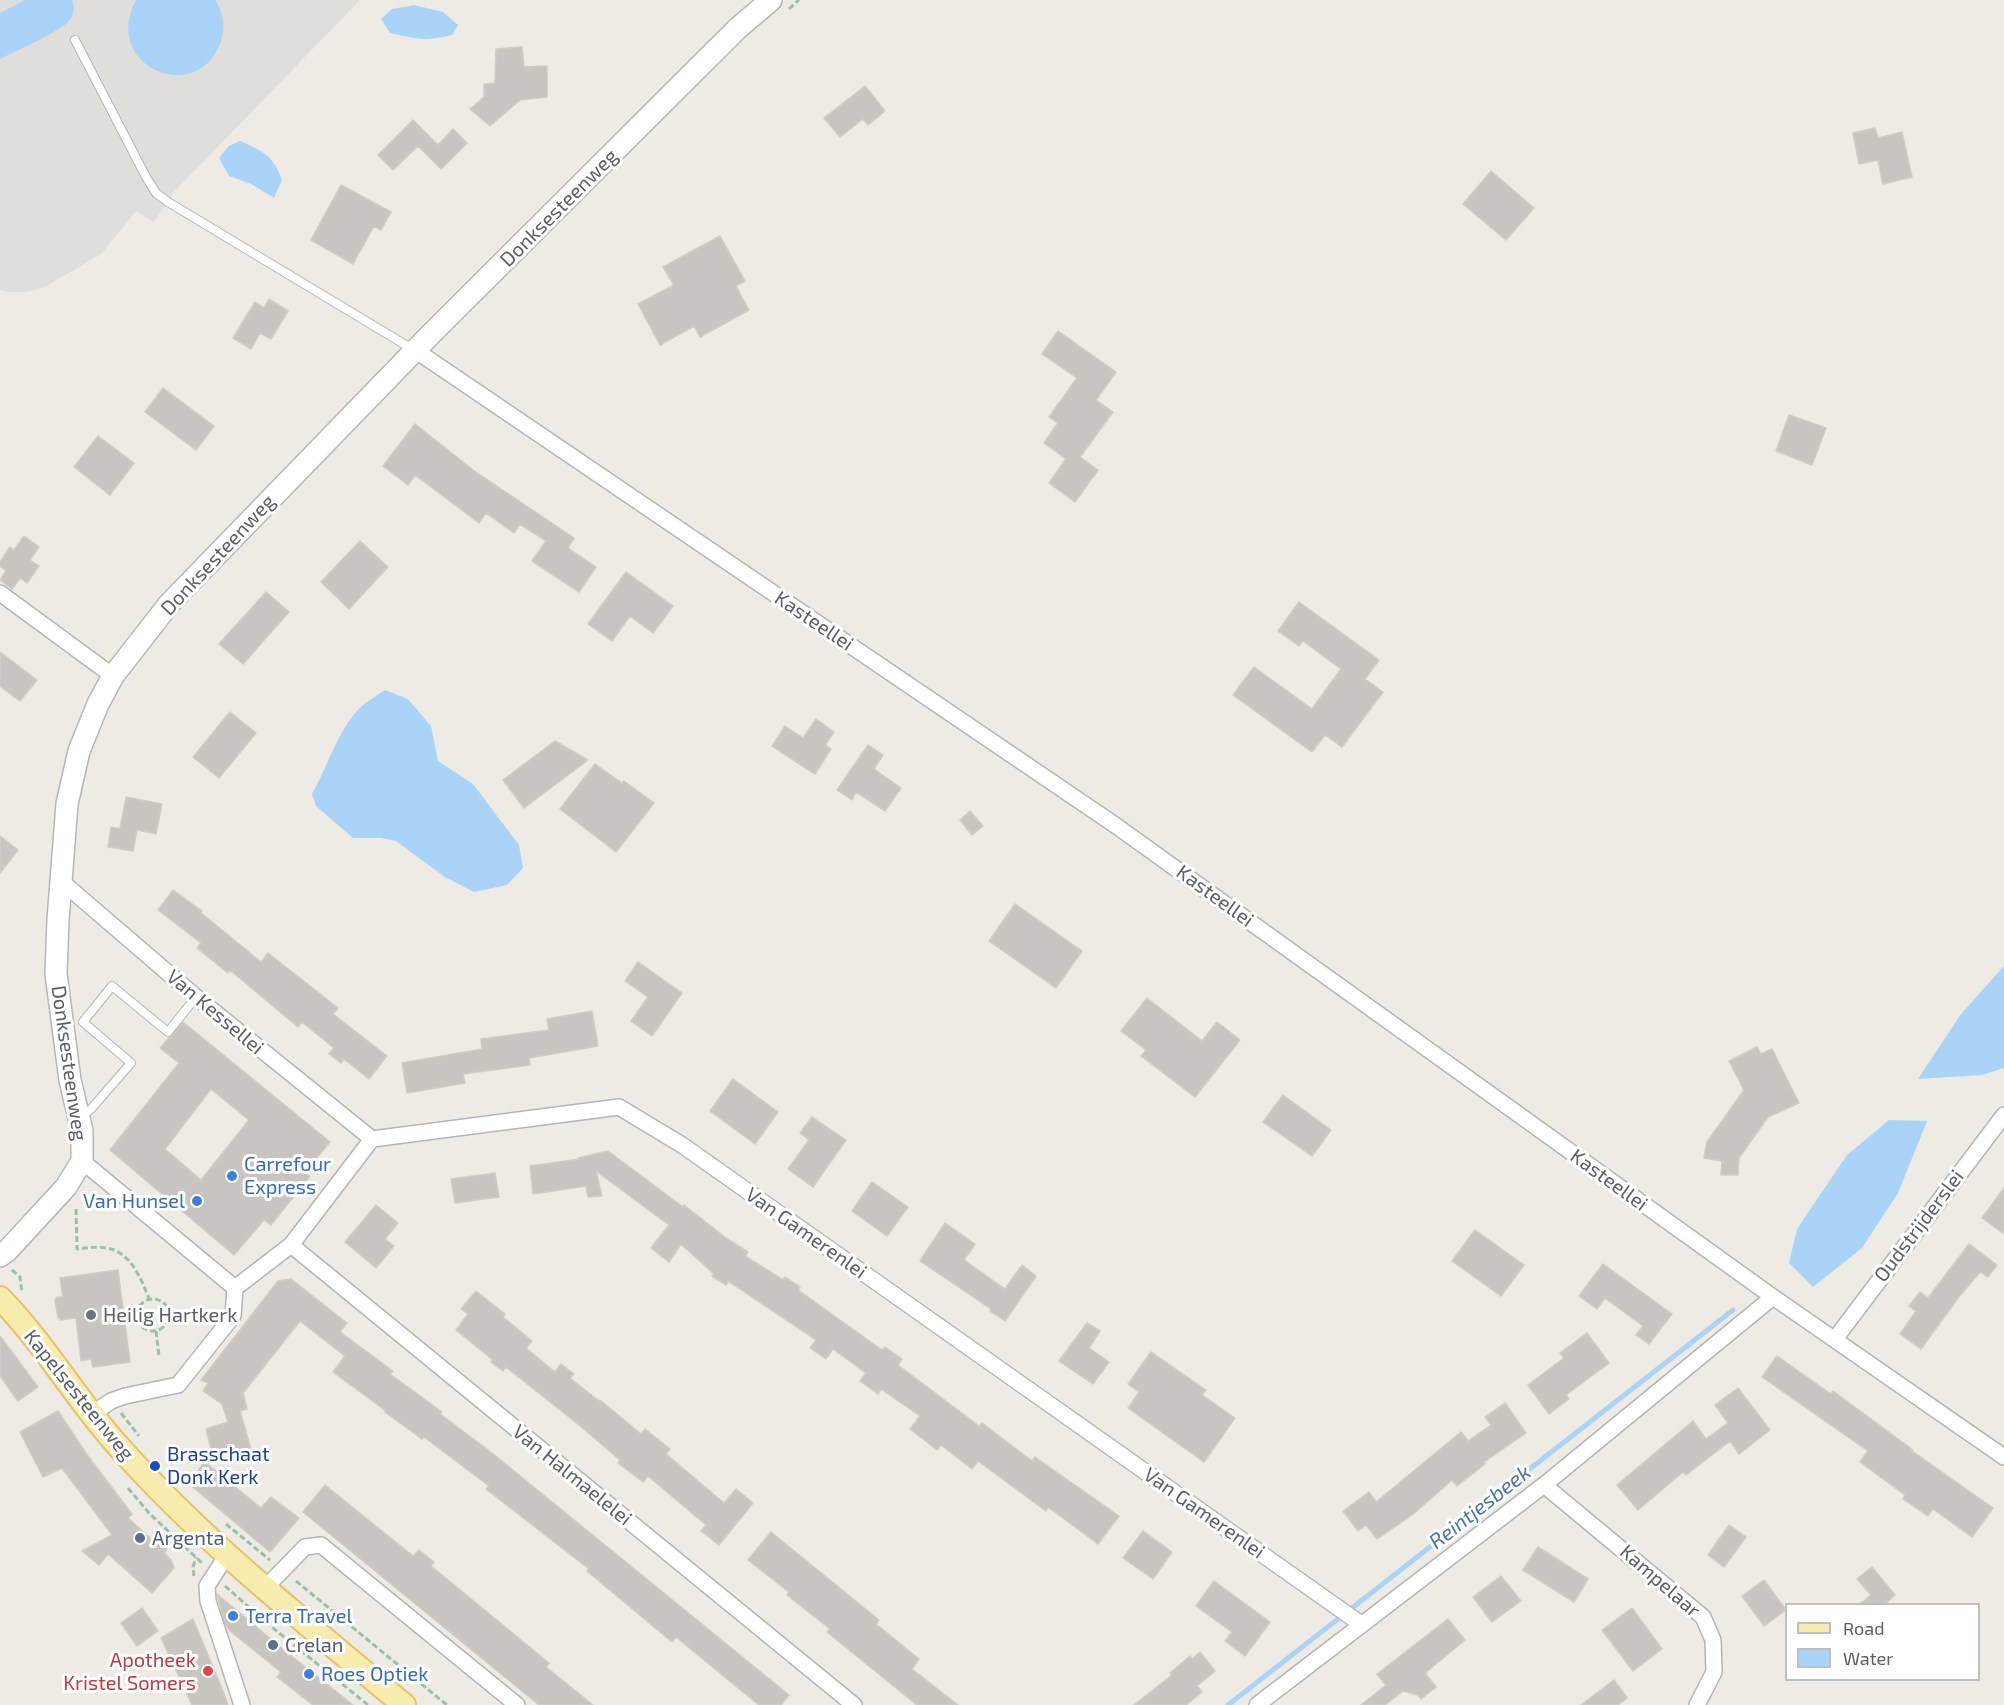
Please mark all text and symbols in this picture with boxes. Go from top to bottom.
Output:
street label: Donksesteenweg [495,144,623,272]
street label: Donksesteenweg [156,490,280,620]
street label: Kasteellei [770,586,858,656]
street label: Kasteellei [1172,860,1258,932]
street label: Van Kessellei [161,964,269,1060]
street label: Donksesteenweg [46,984,92,1142]
street label: Kasteellei [1566,1144,1652,1216]
place label: Carrefour Express [244,1152,331,1199]
street label: Oudstrijderslei [1869,1165,1969,1287]
marker: Carrefour Express [225,1169,239,1183]
street label: Van Gamerenlei [741,1182,871,1284]
place label: Van Hunsel [83,1189,185,1213]
marker: Van Hunsel [190,1194,204,1208]
place label: Heilig Hartkerk [103,1303,237,1327]
marker: Heilig Hartkerk [84,1308,98,1322]
street label: Kapelsesteenweg [19,1325,139,1465]
street label: Van Halmaelelei [508,1420,636,1530]
place label: Brasschaat Donk Kerk [167,1442,270,1489]
marker: Brasschaat Donk Kerk [148,1459,162,1473]
water label: Reintjesbeek [1424,1460,1536,1554]
street label: Van Gamerenlei [1139,1462,1269,1564]
place label: Argenta [152,1526,224,1550]
marker: Argenta [133,1531,147,1545]
street label: Kampelaar [1615,1540,1705,1622]
legend [1785,1603,1980,1681]
place label: Terra Travel [245,1604,353,1628]
marker: Terra Travel [226,1609,240,1623]
text: Road [1843,1617,1884,1639]
place label: Crelan [285,1633,343,1657]
marker: Crelan [266,1638,280,1652]
text: Water [1843,1647,1893,1669]
place label: Apotheek Kristel Somers [63,1648,196,1695]
place label: Roes Optiek [321,1662,428,1686]
marker: Apotheek Kristel Somers [201,1664,215,1678]
marker: Roes Optiek [302,1667,316,1681]

